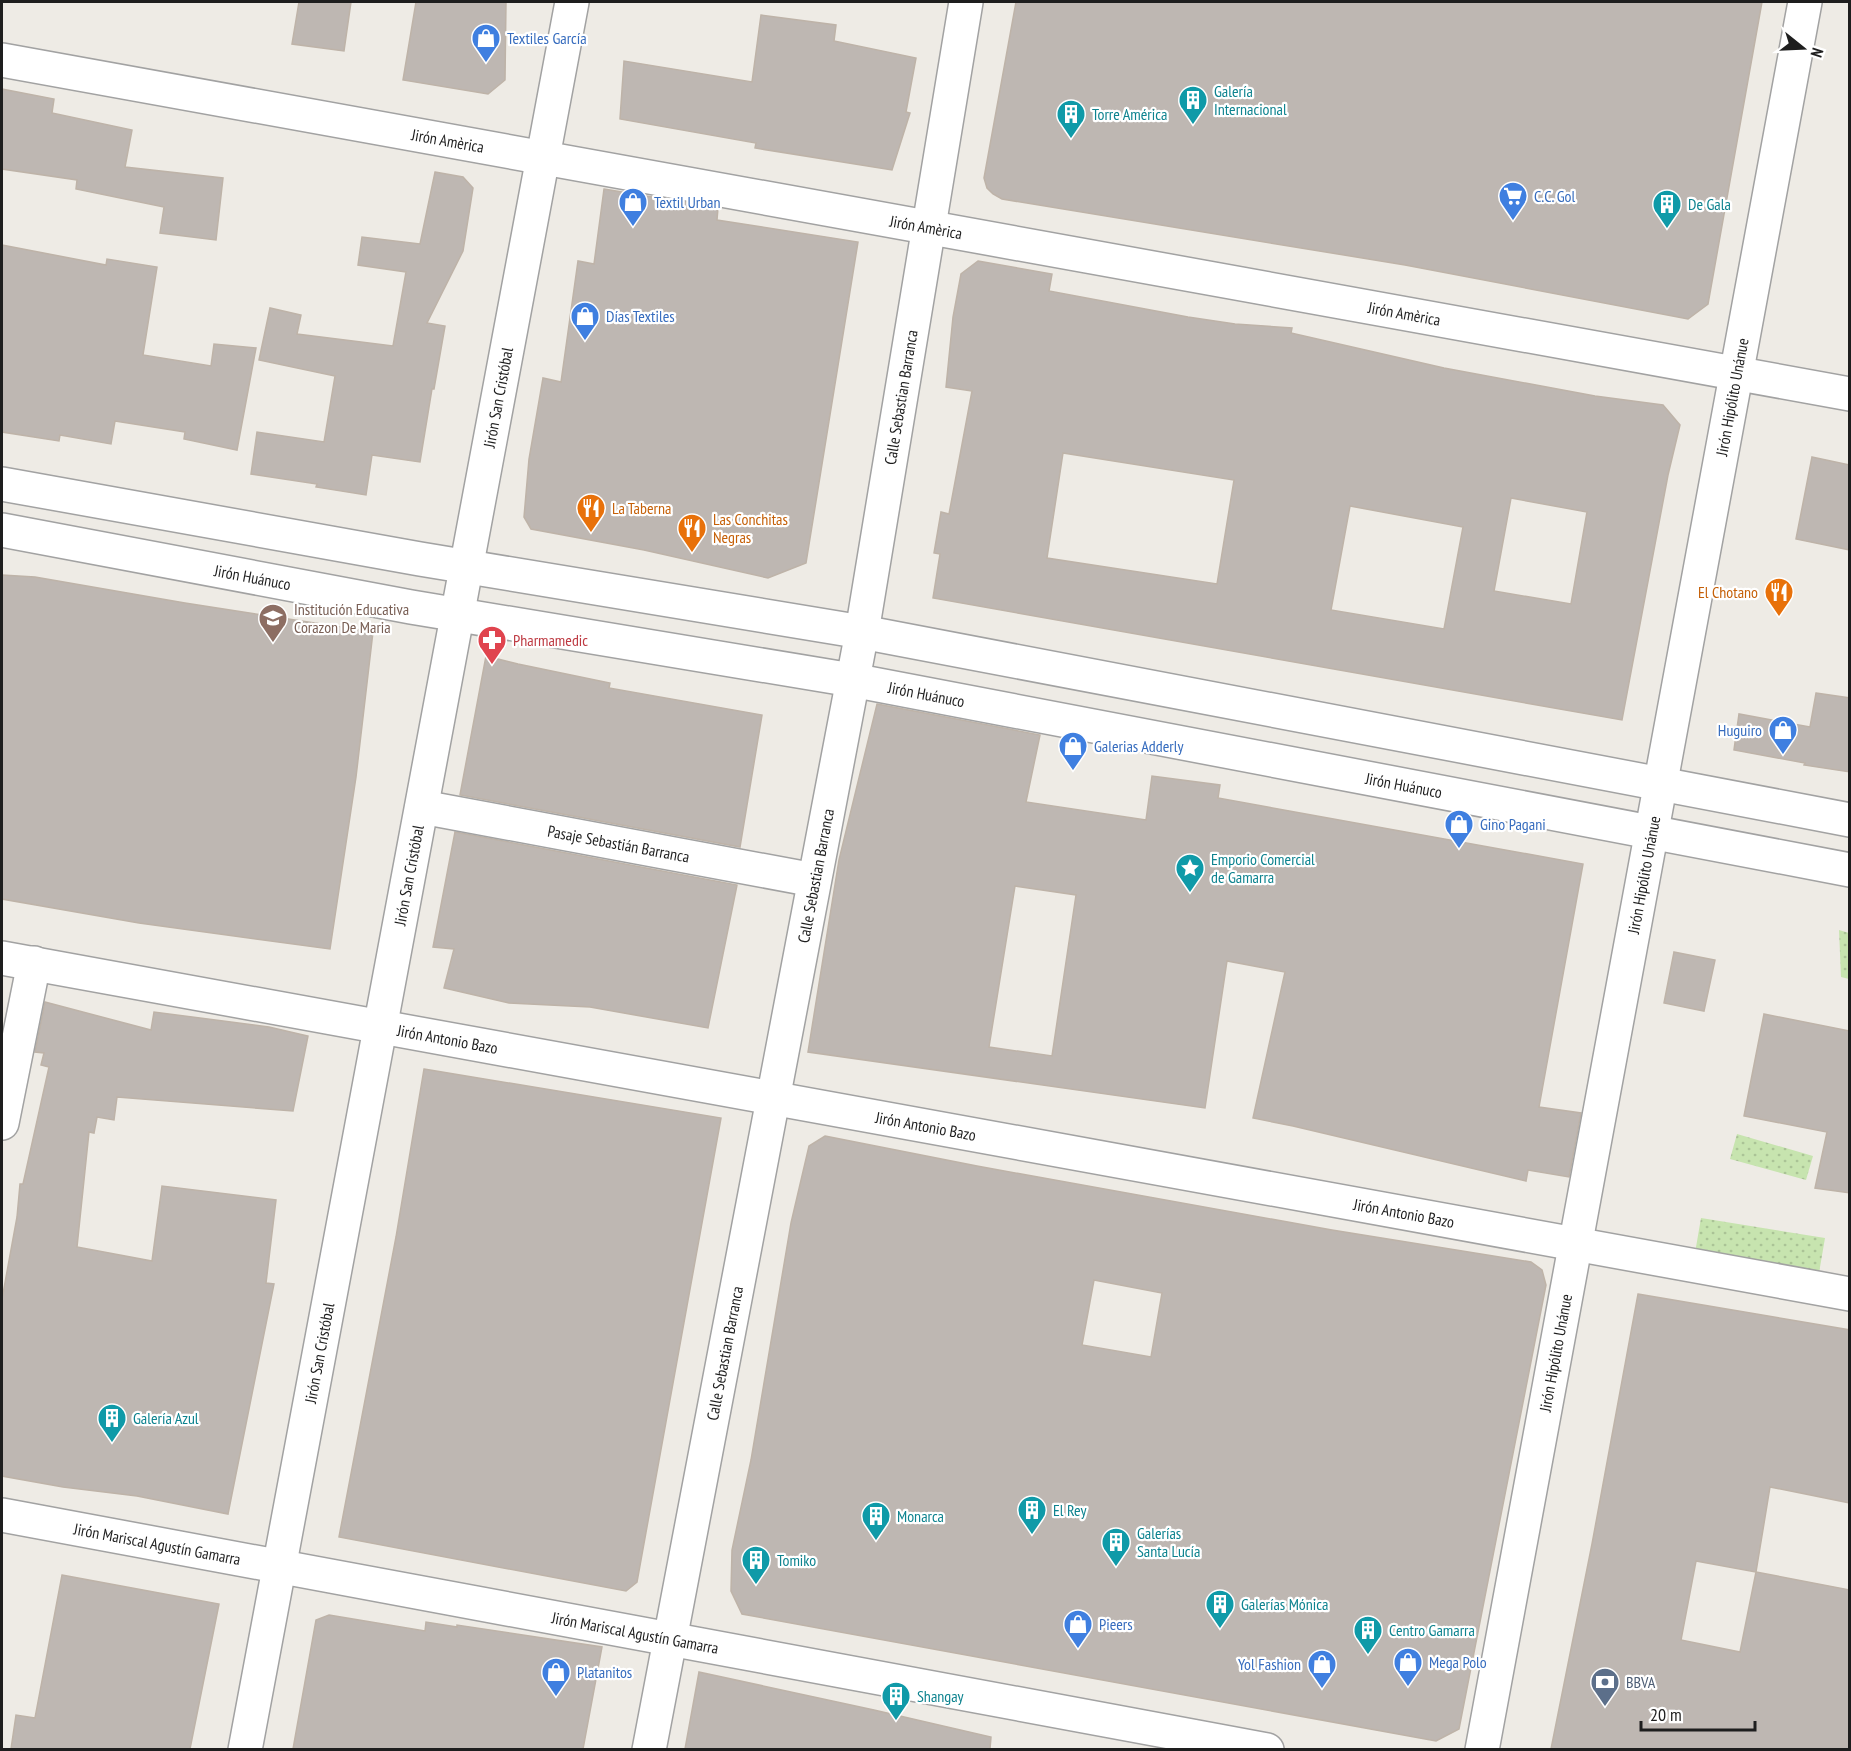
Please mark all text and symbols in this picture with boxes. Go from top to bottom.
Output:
north arrow [1773,18,1833,78]
shop icon: Textiles García [470,22,502,64]
place label: Textiles García [507,28,587,48]
text: N [1806,45,1828,60]
place label: Galería Internacional [1214,81,1287,119]
building icon: Galería Internacional [1177,84,1209,126]
building icon: Torre América [1055,98,1087,140]
place label: Torre América [1092,104,1167,124]
street label: Jirón Amèrica [409,124,486,157]
supermarket icon: C.C. Gol [1497,180,1529,222]
shop icon: Textil Urban [617,186,649,228]
place label: C.C. Gol [1534,186,1575,206]
building icon: De Gala [1651,188,1683,230]
place label: Textil Urban [654,192,721,212]
place label: De Gala [1688,194,1731,214]
street label: Jirón Amèrica [887,210,964,243]
street label: Jirón Amèrica [1365,297,1442,330]
shop icon: Días Textiles [569,300,601,342]
place label: Días Textiles [606,306,675,326]
street label: Calle Sebastian Barranca [880,328,922,466]
street label: Jirón Hipólito Unánue [1711,336,1753,458]
street label: Jirón San Cristóbal [479,345,517,450]
restaurant icon: La Taberna [575,492,607,534]
place label: La Taberna [612,498,671,518]
place label: Las Conchitas Negras [713,509,788,547]
restaurant icon: Las Conchitas Negras [676,512,708,554]
street label: Jirón Huánuco [212,560,293,594]
restaurant icon: El Chotano [1763,576,1795,618]
place label: El Chotano [1698,582,1758,602]
place label: Institución Educativa Corazon De Maria [294,599,409,637]
school or university icon: Institución Educativa Corazon De Maria [257,602,289,644]
pharmacy icon: Pharmamedic [476,624,508,666]
place label: Pharmamedic [513,630,588,650]
street label: Jirón Huánuco [886,677,966,711]
shop icon: Huguiro [1767,714,1799,756]
place label: Huguiro [1718,720,1762,740]
shop icon: Galerias Adderly [1057,730,1089,772]
place label: Galerias Adderly [1094,736,1183,756]
street label: Jirón Huánuco [1363,768,1444,802]
street label: Calle Sebastian Barranca [793,807,838,945]
shop icon: Gino Pagani [1443,808,1475,850]
place label: Gino Pagani [1480,814,1546,834]
street label: Jirón Hipólito Unánue [1623,814,1664,936]
street label: Pasaje Sebastián Barranca [546,821,691,867]
street label: Jirón San Cristóbal [389,823,428,928]
place label: Emporio Comercial de Gamarra [1211,849,1315,887]
place icon: Emporio Comercial de Gamarra [1174,852,1206,894]
street label: Jirón Antonio Bazo [395,1020,500,1058]
street label: Jirón Antonio Bazo [873,1107,978,1145]
street label: Jirón Antonio Bazo [1351,1194,1456,1232]
street label: Calle Sebastian Barranca [702,1284,747,1422]
street label: Jirón Hipólito Unánue [1535,1292,1576,1414]
street label: Jirón San Cristóbal [300,1301,338,1406]
building icon: Galería Azul [96,1402,128,1444]
place label: Galería Azul [133,1408,199,1428]
building icon: El Rey [1016,1494,1048,1536]
building icon: Monarca [860,1500,892,1542]
place label: El Rey [1053,1500,1086,1520]
place label: Monarca [897,1506,944,1526]
street label: Jirón Mariscal Agustín Gamarra [71,1518,242,1569]
place label: Galerías Santa Lucía [1137,1523,1200,1561]
building icon: Galerías Santa Lucía [1100,1526,1132,1568]
building icon: Tomiko [740,1544,772,1586]
place label: Tomiko [777,1550,816,1570]
building icon: Galerías Mónica [1204,1588,1236,1630]
place label: Galerías Mónica [1241,1594,1328,1614]
street label: Jirón Mariscal Agustín Gamarra [549,1607,720,1658]
shop icon: Pieers [1062,1608,1094,1650]
place label: Pieers [1099,1614,1133,1634]
building icon: Centro Gamarra [1352,1614,1384,1656]
place label: Centro Gamarra [1389,1620,1475,1640]
shop icon: Mega Polo [1392,1646,1424,1688]
shop icon: Yol Fashion [1306,1648,1338,1690]
place label: Mega Polo [1429,1652,1487,1672]
place label: Yol Fashion [1238,1654,1301,1674]
shop icon: Platanitos [540,1656,572,1698]
place label: Platanitos [577,1662,632,1682]
bank icon: BBVA [1589,1666,1621,1708]
place label: BBVA [1626,1672,1656,1692]
building icon: Shangay [880,1680,912,1722]
place label: Shangay [917,1686,964,1706]
scale bar [1641,1694,1755,1732]
text: 20 m [1650,1703,1682,1726]

